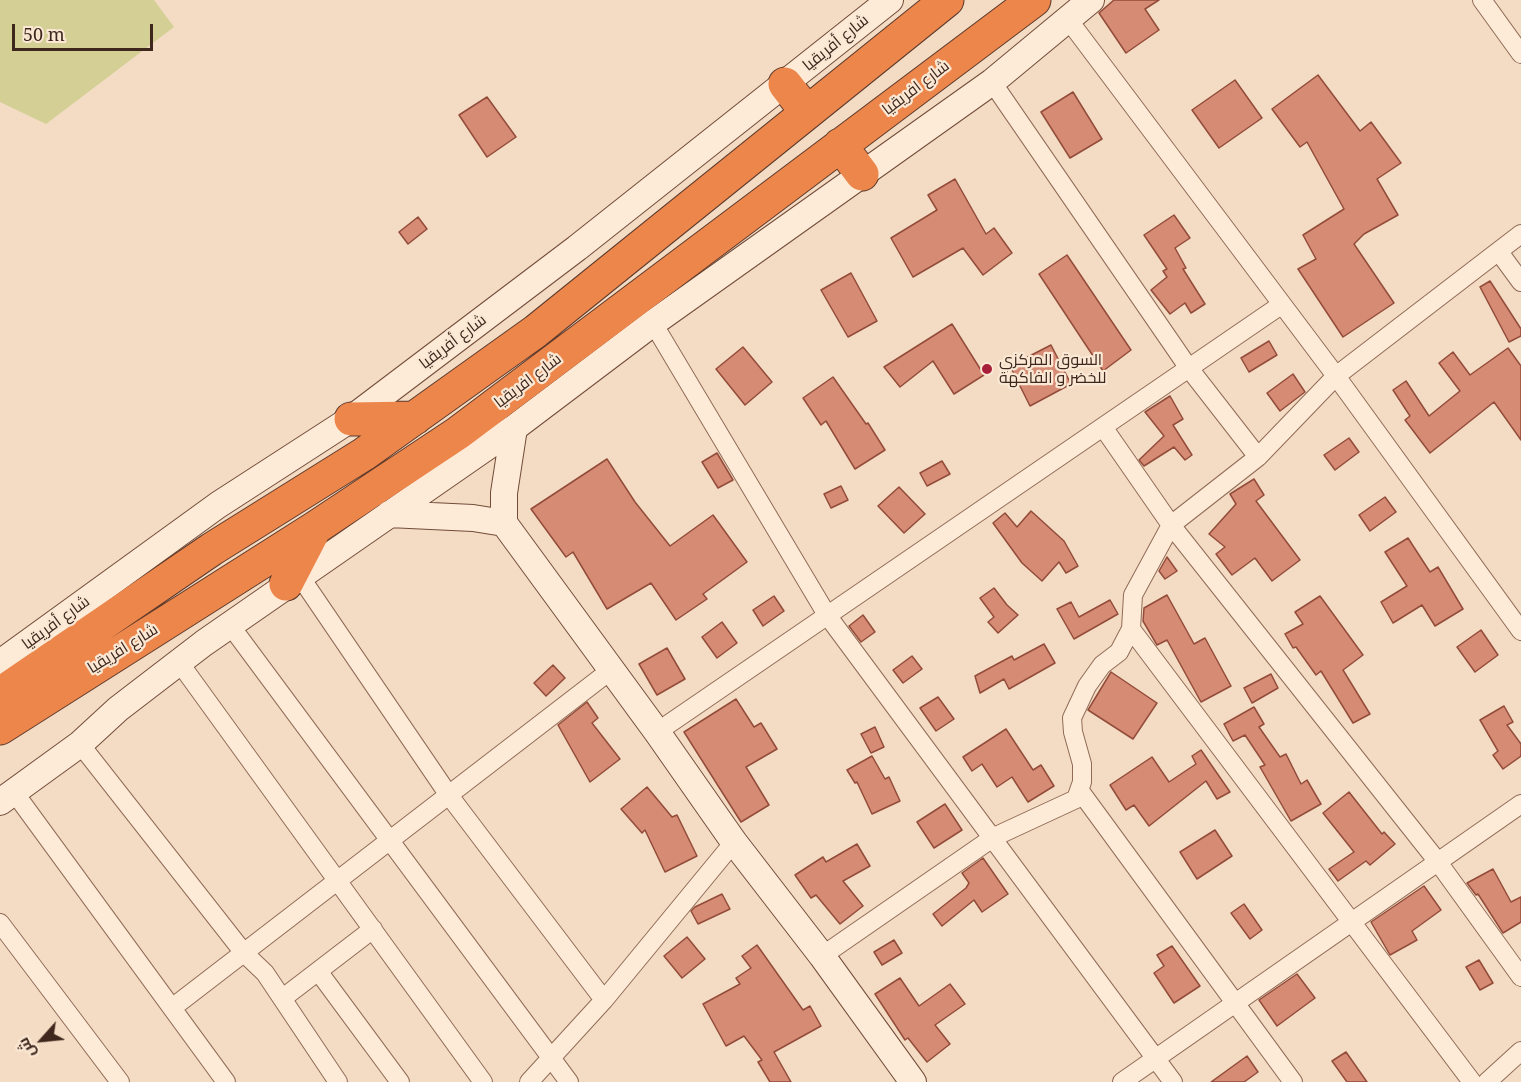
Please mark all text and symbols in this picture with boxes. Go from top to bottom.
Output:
street label: شارع أفريقيا [799,11,873,75]
scale bar [15,12,156,50]
text: 50 m [23,22,65,46]
street label: شارع افريقيا [879,57,953,119]
street label: شارع أفريقيا [416,311,490,373]
street label: شارع افريقيا [491,350,565,412]
place label: السوق المركزي للخضر و الفاكهة [999,350,1106,388]
marker: السوق المركزي للخضر و الفاكهة [980,362,994,376]
street label: شارع أفريقيا [18,592,94,654]
street label: شارع افريقيا [84,620,162,678]
north arrow [12,1010,72,1070]
text: ش [12,1034,40,1062]

